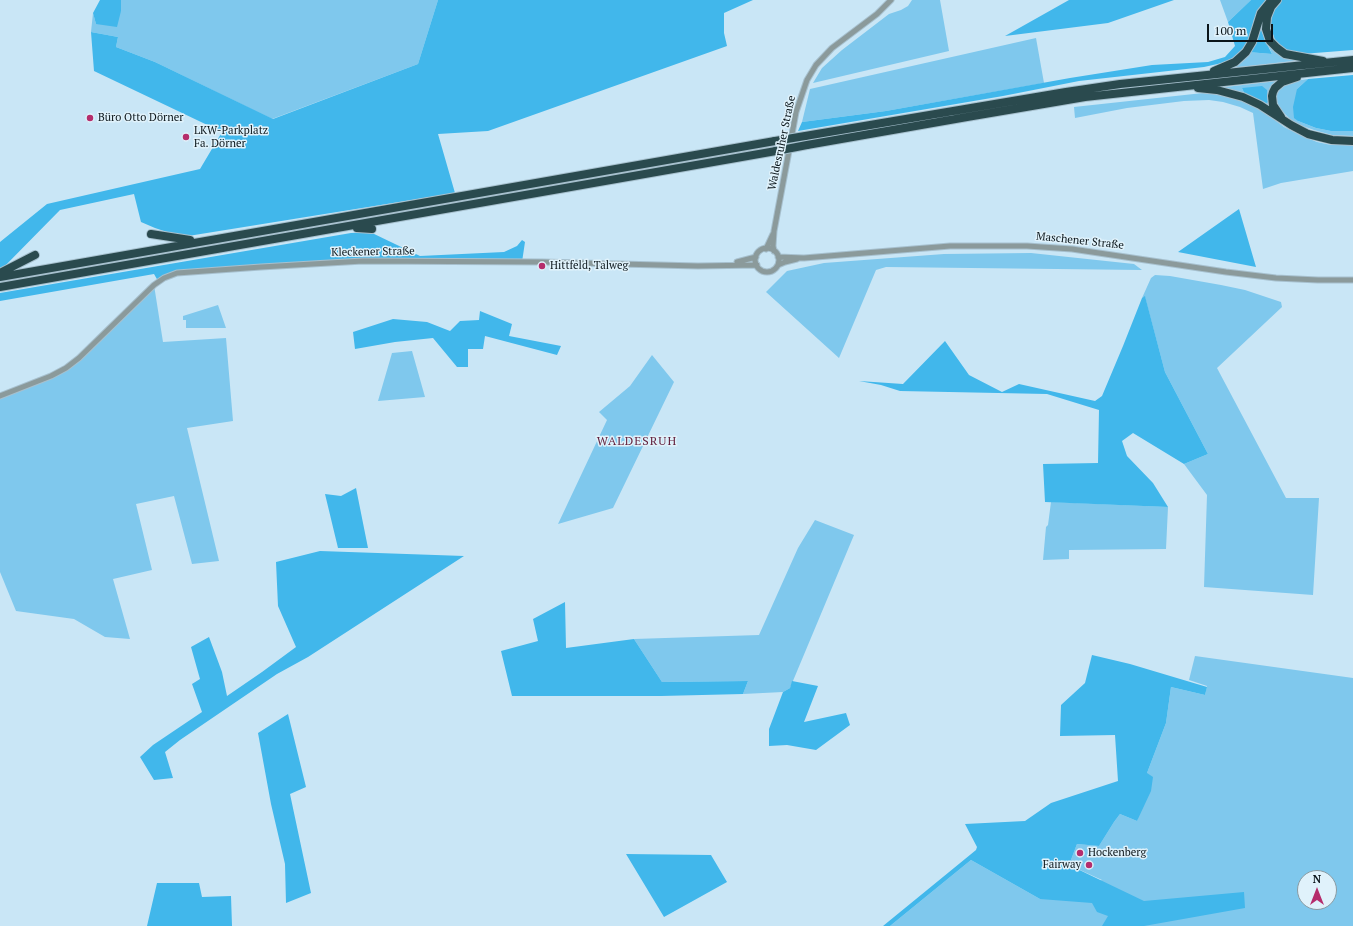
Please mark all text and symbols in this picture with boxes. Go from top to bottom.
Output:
scale bar [1209,16,1275,42]
text: 100 m [1214,23,1246,38]
street label: Waldesruher Straße [766,94,798,192]
place label: Büro Otto Dörner [98,111,183,125]
marker: Büro Otto Dörner [85,113,95,123]
place label: LKW-Parkplatz Fa. Dörner [194,124,268,150]
marker: LKW-Parkplatz Fa. Dörner [181,132,191,142]
street label: Maschener Straße [1035,230,1125,252]
street label: Kleckener Straße [331,245,415,259]
place label: Hittfeld, Talweg [550,259,628,273]
marker: Hittfeld, Talweg [537,261,547,271]
district label: WALDESRUH [597,435,677,449]
place label: Hockenberg [1088,846,1146,860]
marker: Hockenberg [1075,848,1085,858]
place label: Fairway [1043,858,1081,872]
marker: Fairway [1084,860,1094,870]
north arrow [1297,870,1337,910]
text: N [1313,872,1321,886]

